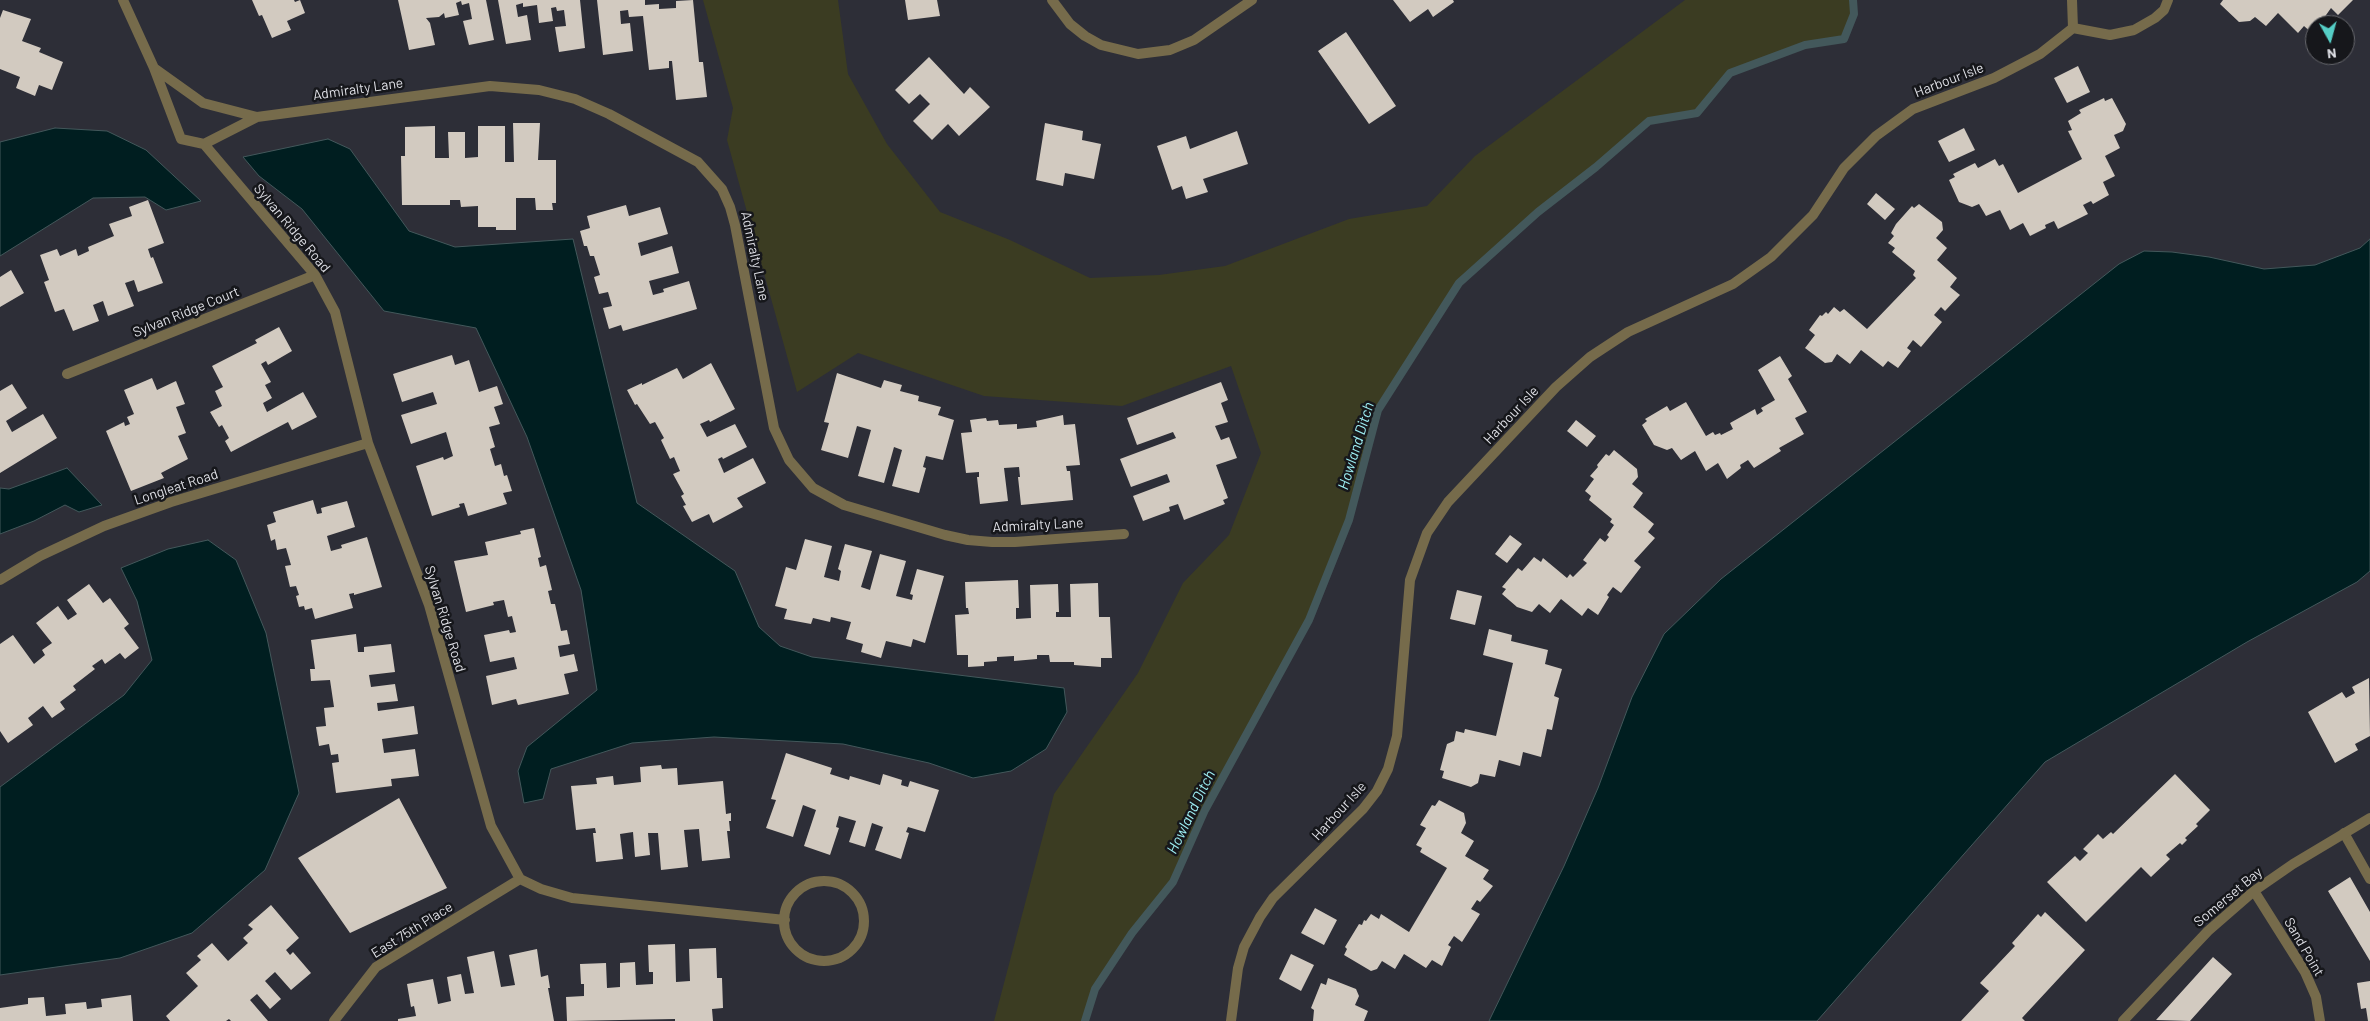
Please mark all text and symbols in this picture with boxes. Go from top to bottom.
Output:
north arrow [2305,15,2355,65]
text: N [2326,45,2337,63]
street label: Harbour Isle [1912,59,1986,101]
street label: Admiralty Lane [312,74,404,104]
street label: Sylvan Ridge Road [250,180,334,276]
street label: Admiralty Lane [737,210,773,302]
street label: Sylvan Ridge Court [130,283,242,341]
street label: Harbour Isle [1480,383,1542,447]
water label: Howland Ditch [1334,400,1378,492]
street label: Longleat Road [132,466,220,508]
street label: Admiralty Lane [992,514,1084,536]
street label: Sylvan Ridge Road [421,564,469,674]
water label: Howland Ditch [1163,767,1219,857]
street label: Harbour Isle [1308,778,1370,844]
street label: Somerset Bay [2190,864,2266,930]
street label: East 75th Place [368,898,456,962]
street label: Sand Point [2280,915,2328,979]

